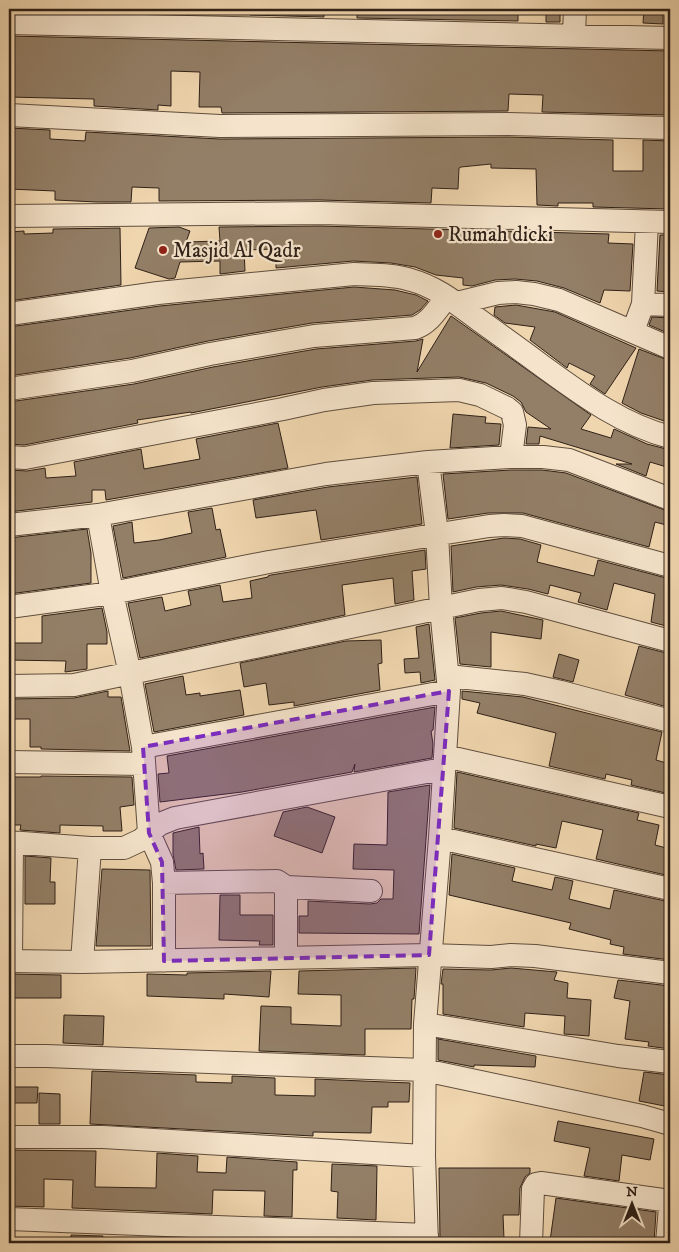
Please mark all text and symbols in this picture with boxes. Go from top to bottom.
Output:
place label: Rumah dicki [448,222,553,248]
marker: Rumah dicki [432,228,444,240]
place label: Masjid Al Qadr [173,238,301,264]
marker: Masjid Al Qadr [157,244,169,256]
north arrow [606,1180,656,1230]
text: N [626,1183,638,1201]

